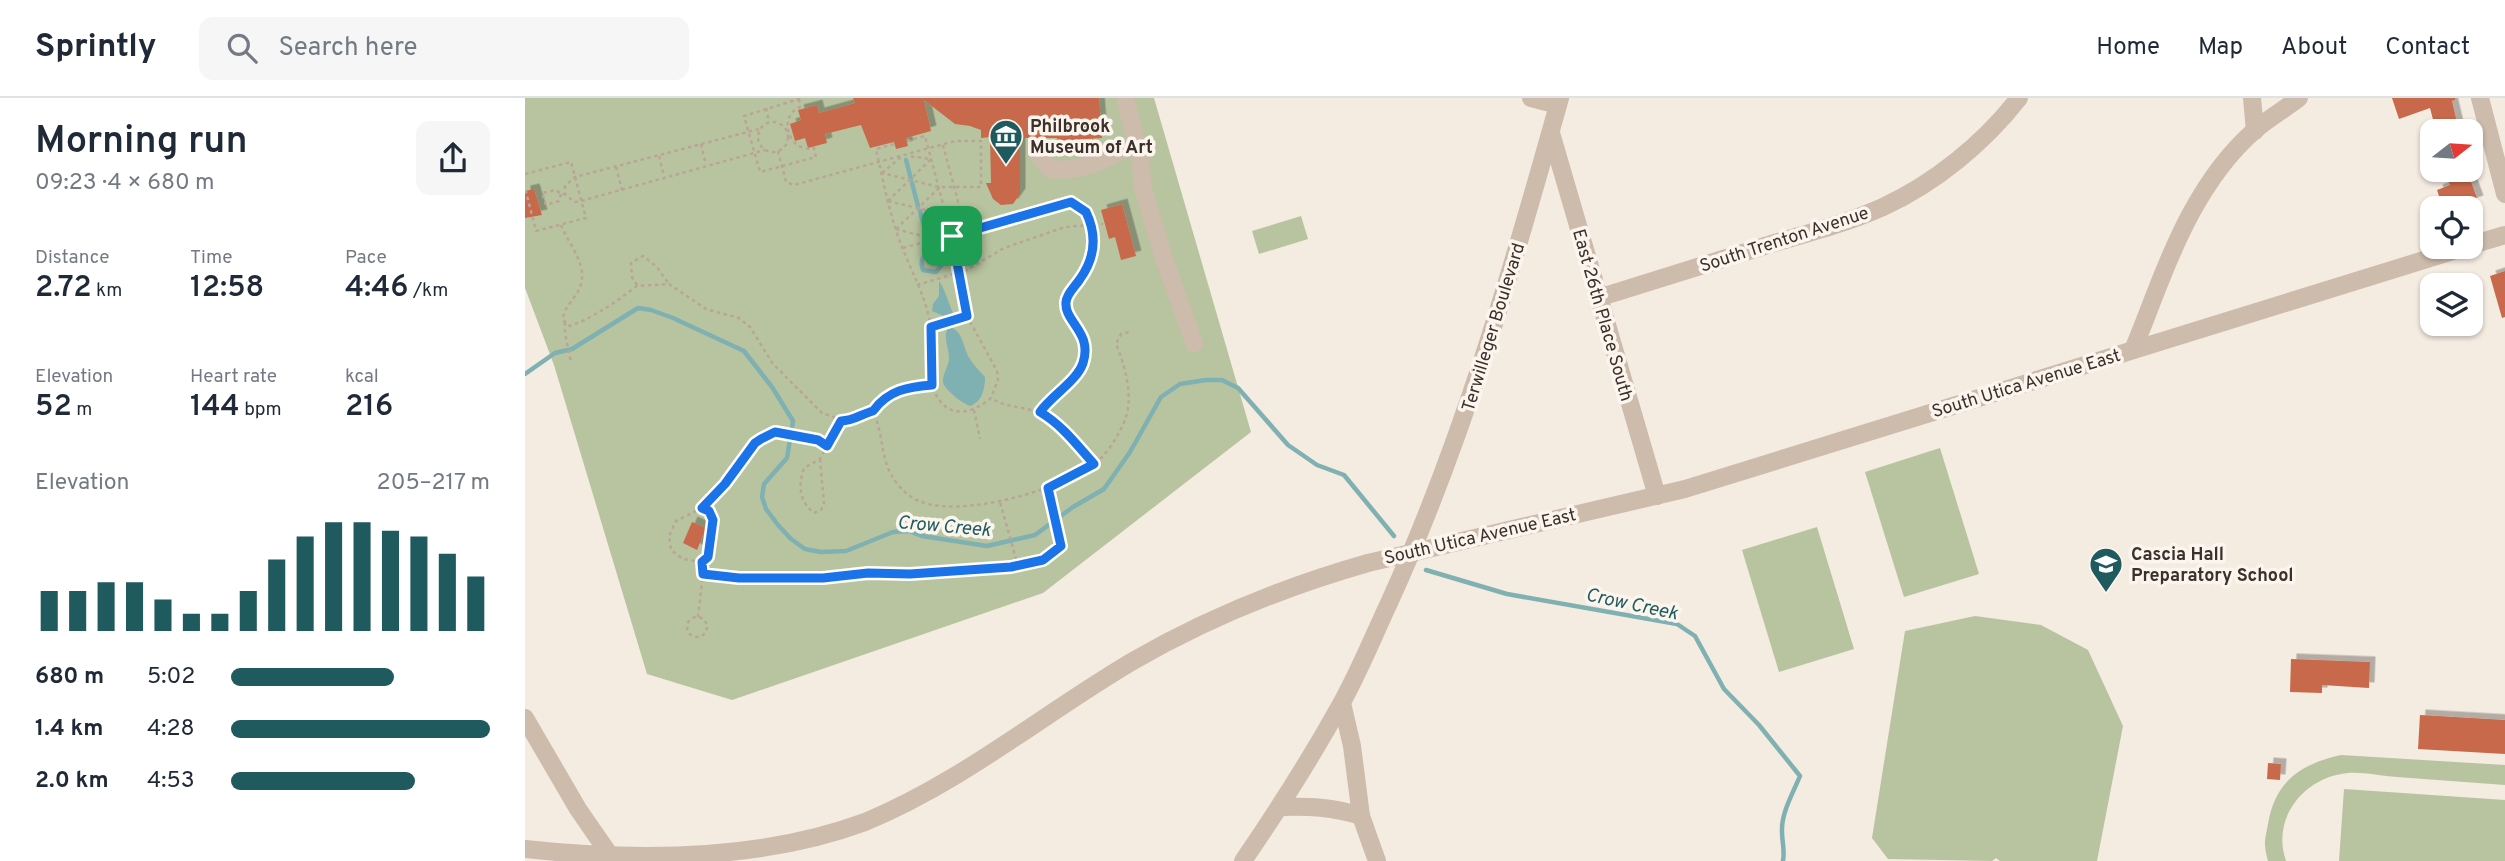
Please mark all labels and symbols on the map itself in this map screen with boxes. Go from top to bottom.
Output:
place label: Philbrook Museum of Art [1030,116,1153,160]
museum icon: Philbrook Museum of Art [987,117,1025,166]
north arrow [2420,119,2483,182]
street label: South Trenton Avenue [1697,202,1872,279]
pin [922,206,982,266]
street label: East 26th Place South [1566,227,1637,404]
street label: Terwilleger Boulevard [1458,240,1531,415]
street label: South Utica Avenue East [1929,345,2124,424]
street label: South Utica Avenue East [1382,504,1579,571]
water label: Crow Creek [896,511,992,543]
place label: Cascia Hall Preparatory School [2131,544,2294,588]
school or university icon: Cascia Hall Preparatory School [2087,545,2125,594]
water label: Crow Creek [1583,583,1680,627]

